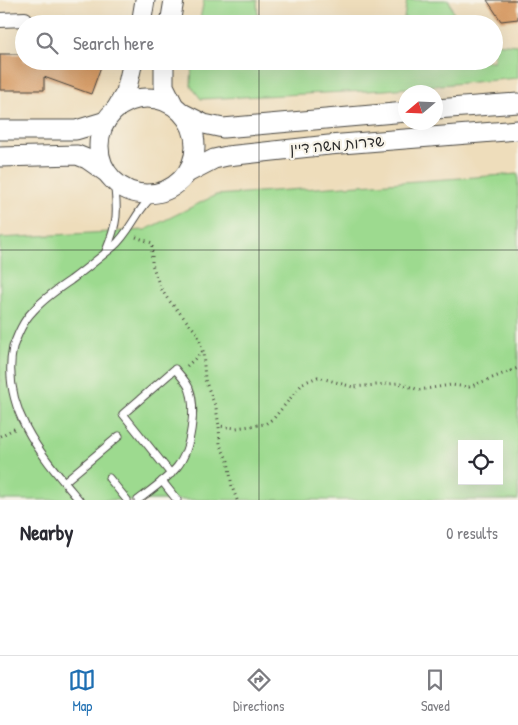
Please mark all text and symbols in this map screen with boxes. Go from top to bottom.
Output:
search box [15,15,503,70]
icon: search [33,29,61,57]
text: Search here [73,30,154,56]
north arrow [398,85,443,130]
street label: שדרות משה דיין [289,130,385,159]
map controls [458,440,503,485]
button: locate [458,440,503,485]
text: Nearby [20,518,73,547]
text: 0 results [446,522,498,544]
tab: Map [68,666,96,715]
tab: Directions [233,666,284,715]
tab: Saved [421,666,450,715]

